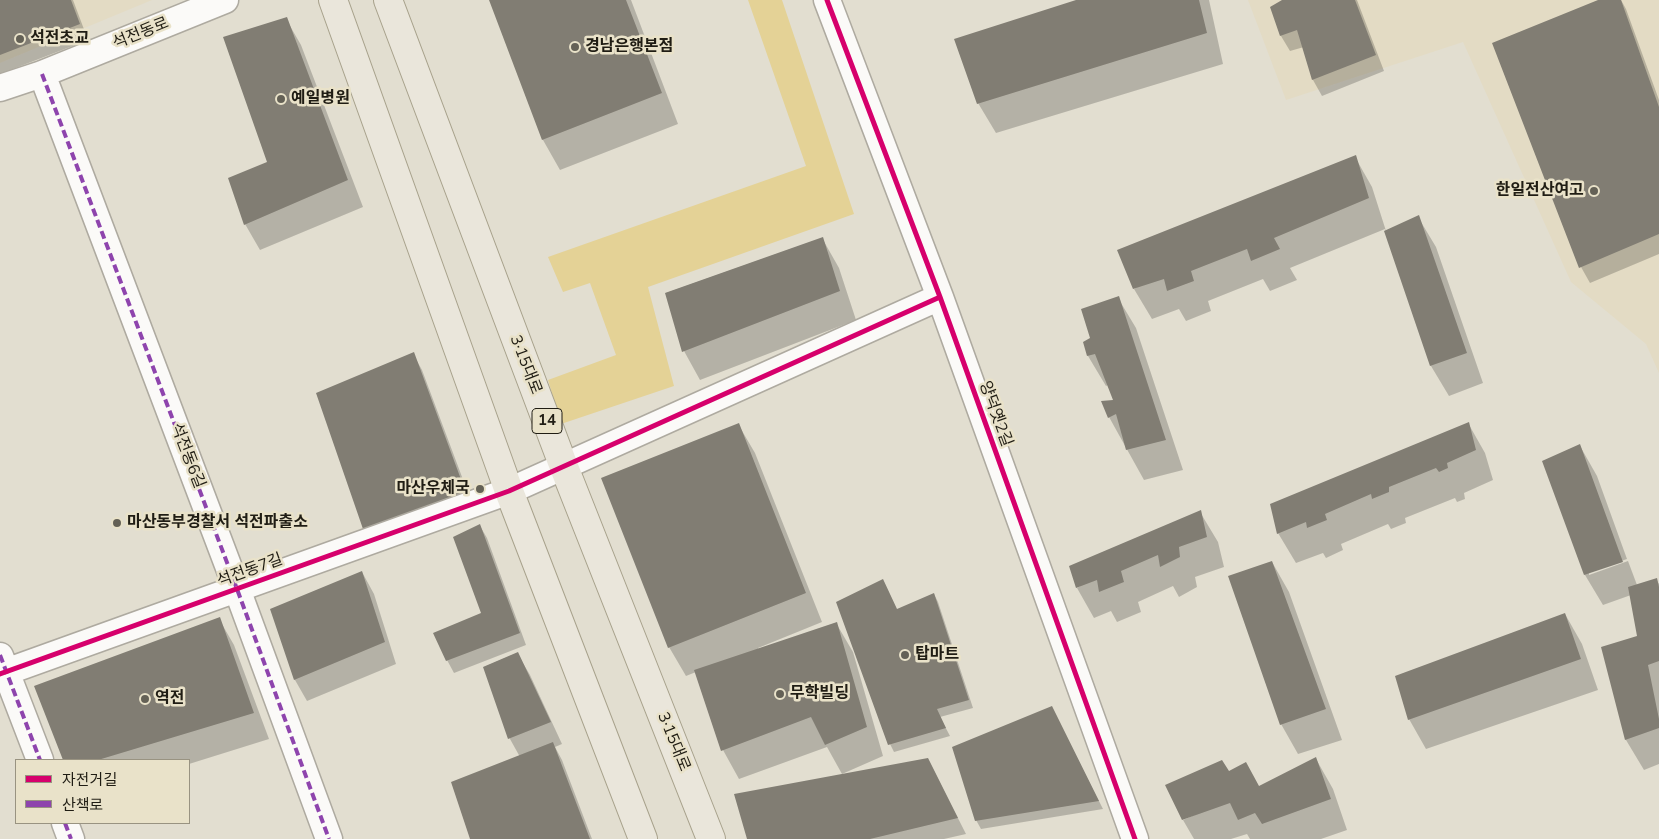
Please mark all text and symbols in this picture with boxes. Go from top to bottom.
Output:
street label: 석전동로 [110,14,172,54]
place label: 석전초교 [30,29,89,49]
marker: 석전초교 [14,33,26,45]
place label: 경남은행본점 [585,37,673,57]
marker: 경남은행본점 [569,41,581,53]
place label: 예일병원 [291,89,350,109]
marker: 예일병원 [275,93,287,105]
place label: 한일전산여고 [1496,181,1584,201]
marker: 한일전산여고 [1588,185,1600,197]
street label: 3·15대로 [505,333,545,397]
street label: 양덕옛2길 [974,379,1016,449]
road number: 14 [532,408,562,434]
street label: 석전동6길 [166,421,208,491]
place label: 마산우체국 [396,479,470,499]
marker: 마산우체국 [474,483,486,495]
place label: 마산동부경찰서 석전파출소 [127,513,308,533]
marker: 마산동부경찰서 석전파출소 [111,517,123,529]
street label: 석전동7길 [215,550,285,592]
place label: 탑마트 [915,645,959,665]
marker: 탑마트 [899,649,911,661]
place label: 무학빌딩 [790,684,849,704]
marker: 무학빌딩 [774,688,786,700]
place label: 역전 [155,689,184,709]
marker: 역전 [139,693,151,705]
street label: 3·15대로 [653,710,693,774]
legend [15,759,190,824]
text: 자전거길 [62,770,117,790]
text: 산책로 [62,795,103,815]

